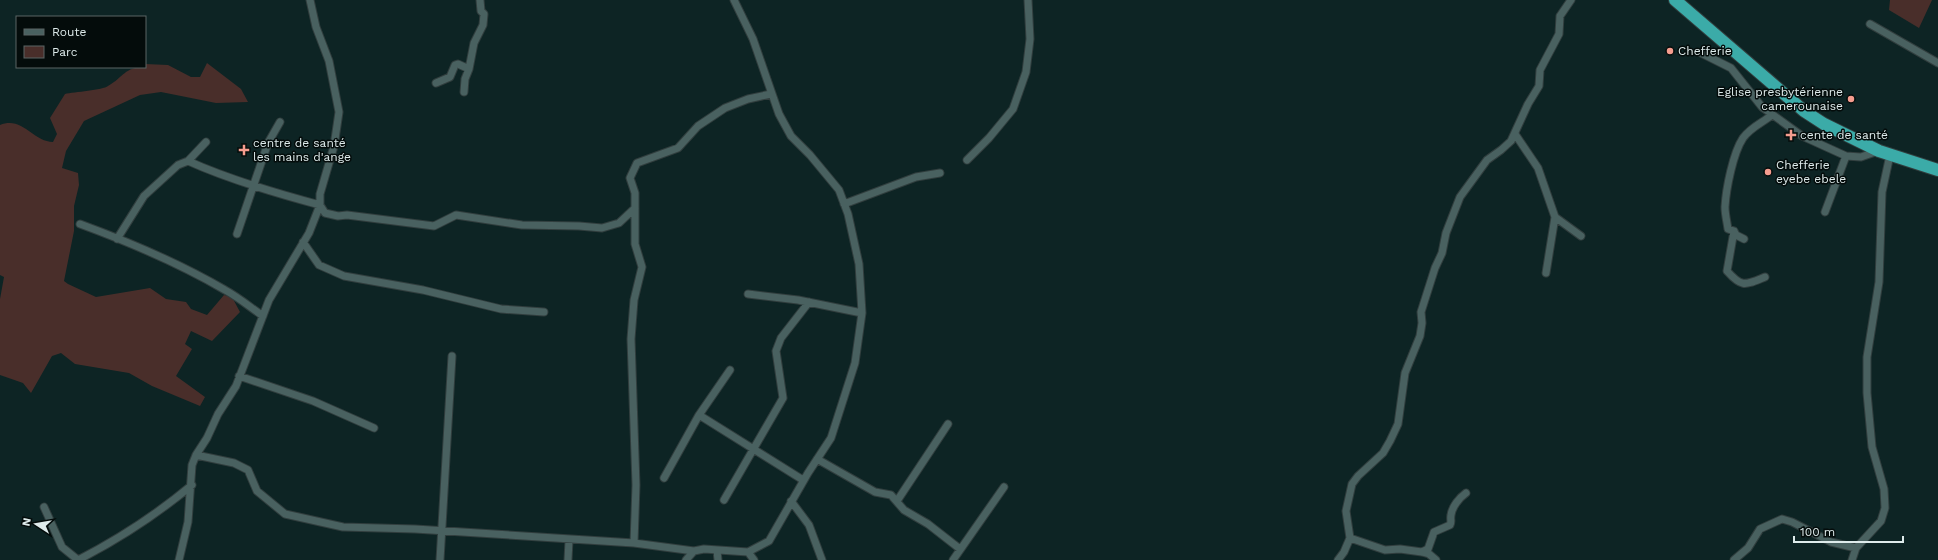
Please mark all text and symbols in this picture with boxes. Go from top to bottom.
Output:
legend [16,16,146,68]
text: Route [52,25,86,39]
place label: Chefferie [1678,44,1732,58]
text: Parc [52,45,78,59]
marker: Chefferie [1665,46,1675,56]
place label: Eglise presbytérienne camerounaise [1717,85,1843,113]
marker: Eglise presbytérienne camerounaise [1846,94,1856,104]
place label: cente de santé [1800,128,1888,142]
marker: cente de santé [1785,129,1797,141]
place label: centre de santé les mains d'ange [253,136,351,164]
marker: centre de santé les mains d'ange [238,144,250,156]
place label: Chefferie eyebe ebele [1776,158,1846,186]
marker: Chefferie eyebe ebele [1763,167,1773,177]
north arrow [16,504,56,544]
text: N [20,517,34,527]
scale bar [1794,518,1903,544]
text: 100 m [1800,525,1835,539]

